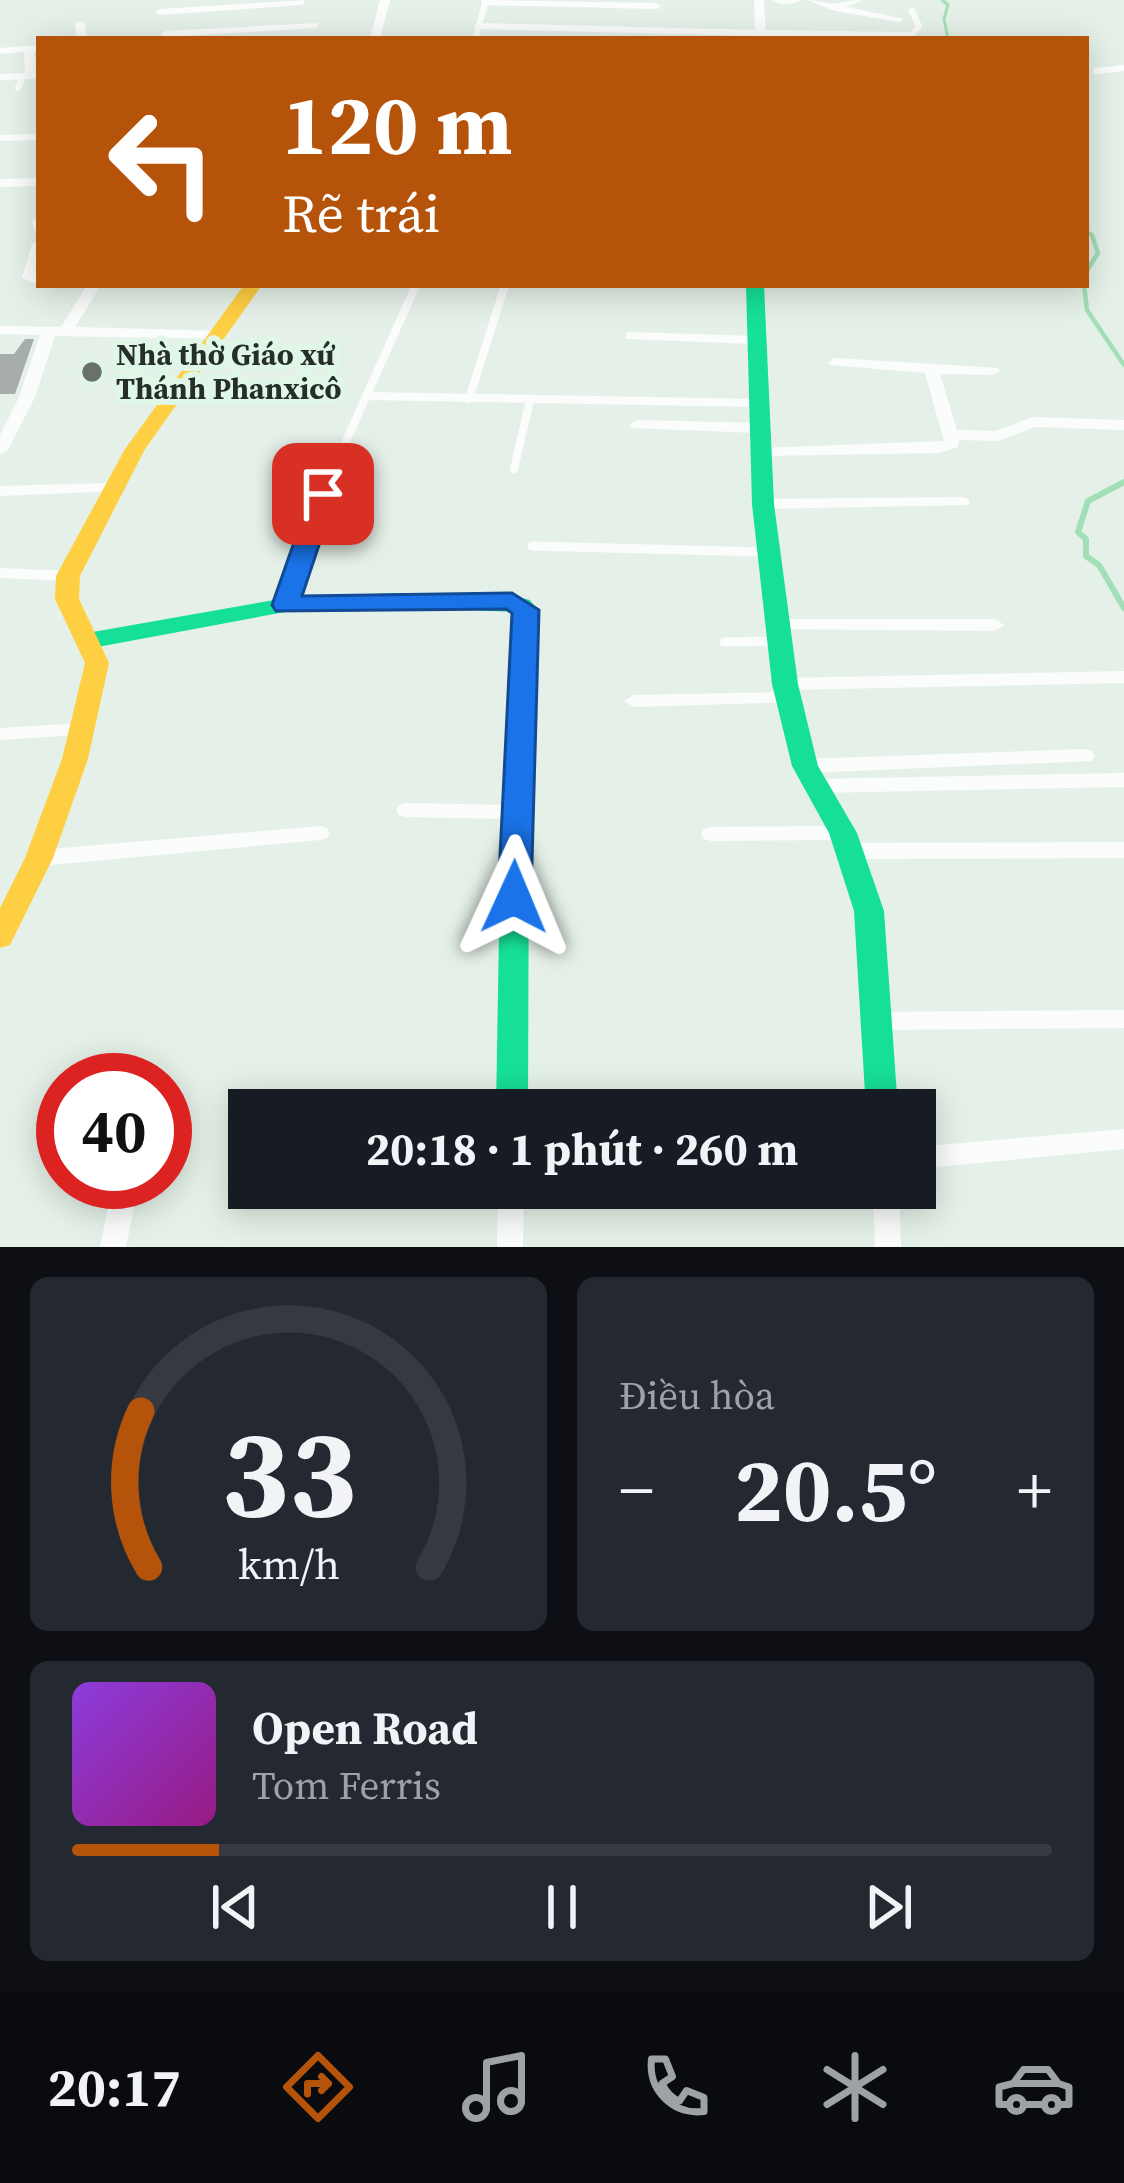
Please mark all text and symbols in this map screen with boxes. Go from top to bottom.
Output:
text: 120 m [282,67,513,182]
icon: left [84,84,240,240]
text: Rẽ trái [282,176,440,250]
place label: Nhà thờ Giáo xứ Thánh Phanxicô [116,334,341,409]
marker: Nhà thờ Giáo xứ Thánh Phanxicô [79,359,105,385]
pin [272,443,374,545]
icon: arrive [290,461,356,527]
position arrow [451,834,577,960]
speed limit sign: 40 [36,1053,192,1209]
text: 20:18 · 1 phút · 260 m [366,1118,798,1180]
text: Điều hòa [619,1369,775,1422]
text: 33 [221,1387,356,1558]
text: 20.5° [734,1428,937,1551]
text: − [619,1445,654,1535]
text: + [1017,1445,1052,1535]
text: km/h [237,1535,340,1593]
text: Open Road [252,1697,478,1759]
text: Tom Ferris [252,1759,441,1812]
icon: previous [202,1874,268,1940]
icon: pause [529,1874,595,1940]
icon: next [856,1874,922,1940]
icon: directions [276,2045,360,2129]
icon: music [455,2045,539,2129]
icon: phone [634,2045,718,2129]
icon: climate [813,2045,897,2129]
icon: car [992,2045,1076,2129]
text: 20:17 [48,2050,181,2124]

